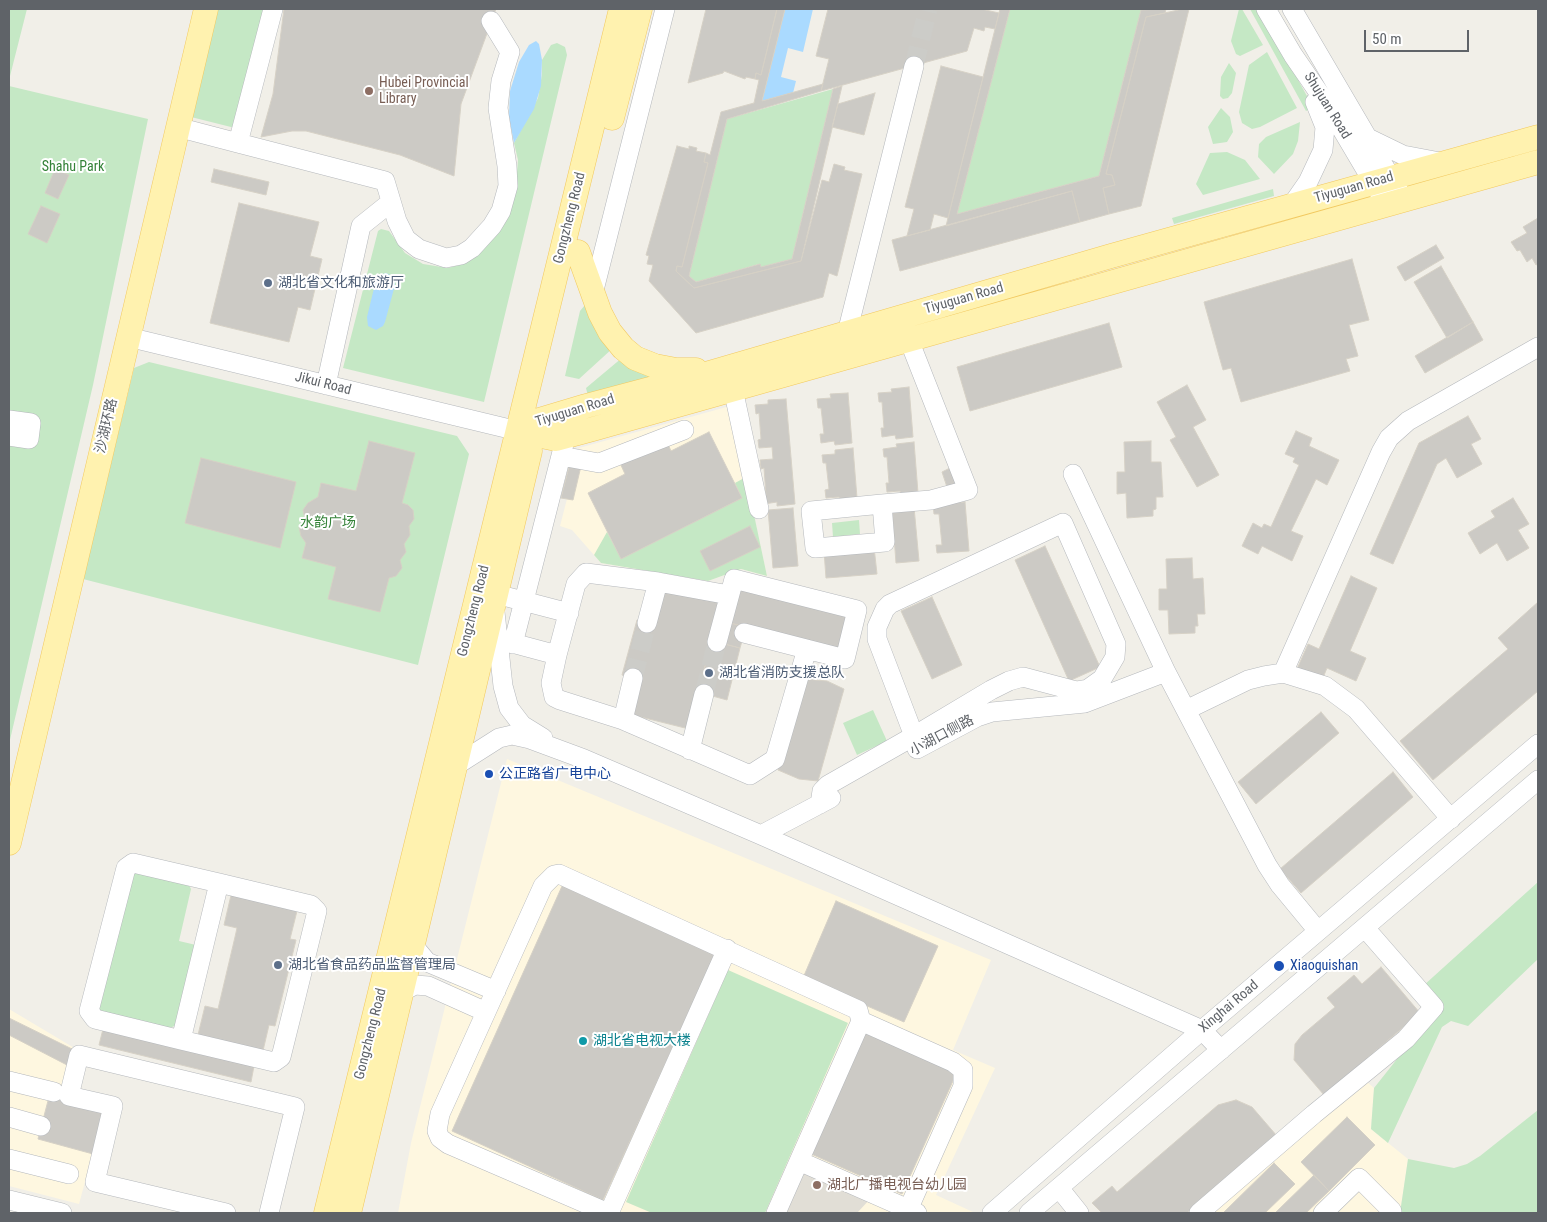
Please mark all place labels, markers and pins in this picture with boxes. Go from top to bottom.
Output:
place label: Hubei Provincial Library [379,75,469,108]
marker: Hubei Provincial Library [363,85,375,97]
place label: 湖北省文化和旅游厅 [278,275,404,291]
marker: 湖北省文化和旅游厅 [262,277,274,289]
place label: 湖北省消防支援总队 [719,665,845,681]
marker: 湖北省消防支援总队 [703,667,715,679]
place label: 公正路省广电中心 [499,766,611,782]
marker: 公正路省广电中心 [483,768,495,780]
place label: 湖北省食品药品监督管理局 [288,957,456,973]
place label: Xiaoguishan [1290,958,1358,974]
marker: 湖北省食品药品监督管理局 [272,959,284,971]
marker: Xiaoguishan [1272,959,1286,973]
place label: 湖北省电视大楼 [593,1033,691,1049]
marker: 湖北省电视大楼 [577,1035,589,1047]
place label: 湖北广播电视台幼儿园 [827,1177,967,1193]
marker: 湖北广播电视台幼儿园 [811,1179,823,1191]

